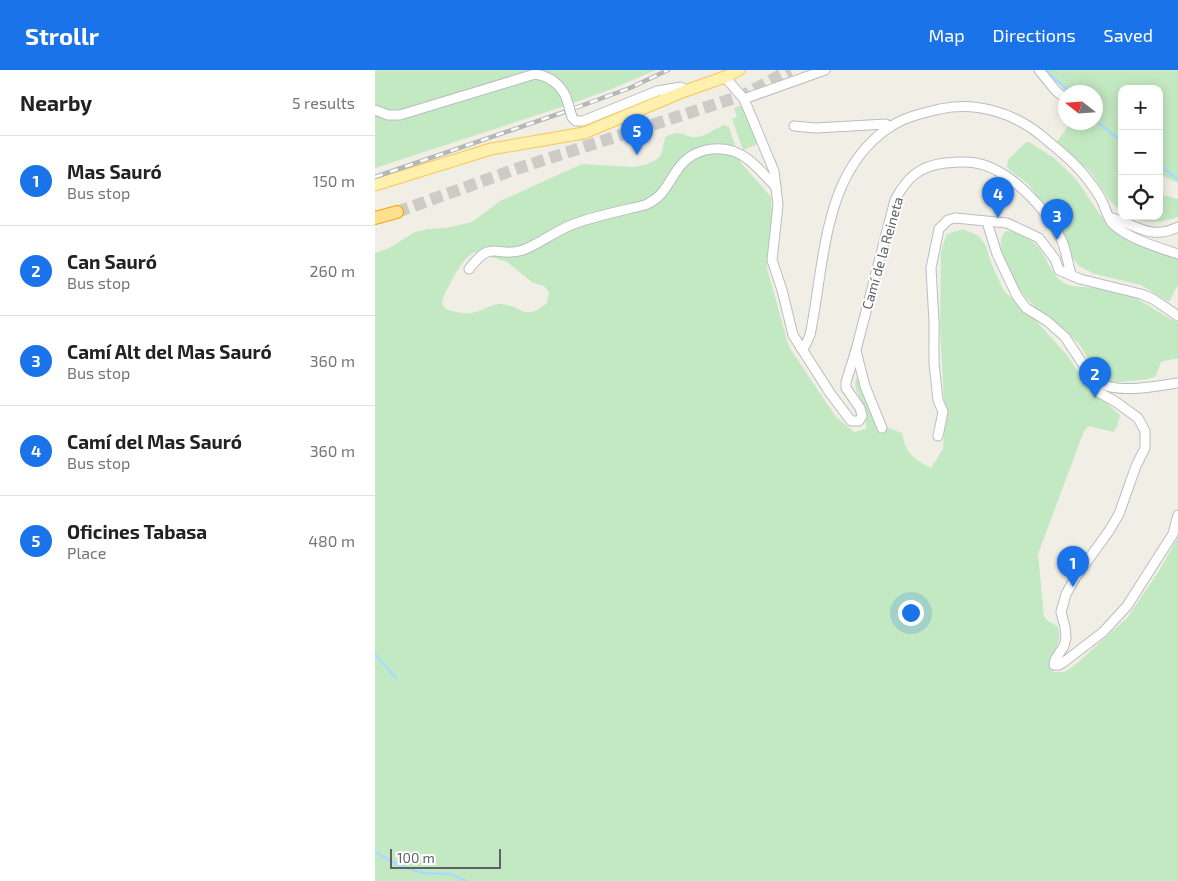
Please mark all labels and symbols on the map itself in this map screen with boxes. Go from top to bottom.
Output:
north arrow [1058,85,1103,130]
pin: 5 [621,114,653,155]
pin: 4 [982,177,1014,218]
street label: Camí de la Reineta [858,195,906,311]
pin: 3 [1041,199,1073,240]
pin: 2 [1079,357,1111,398]
pin: 1 [1057,546,1089,587]
your location [898,600,924,626]
scale bar [390,846,501,869]

